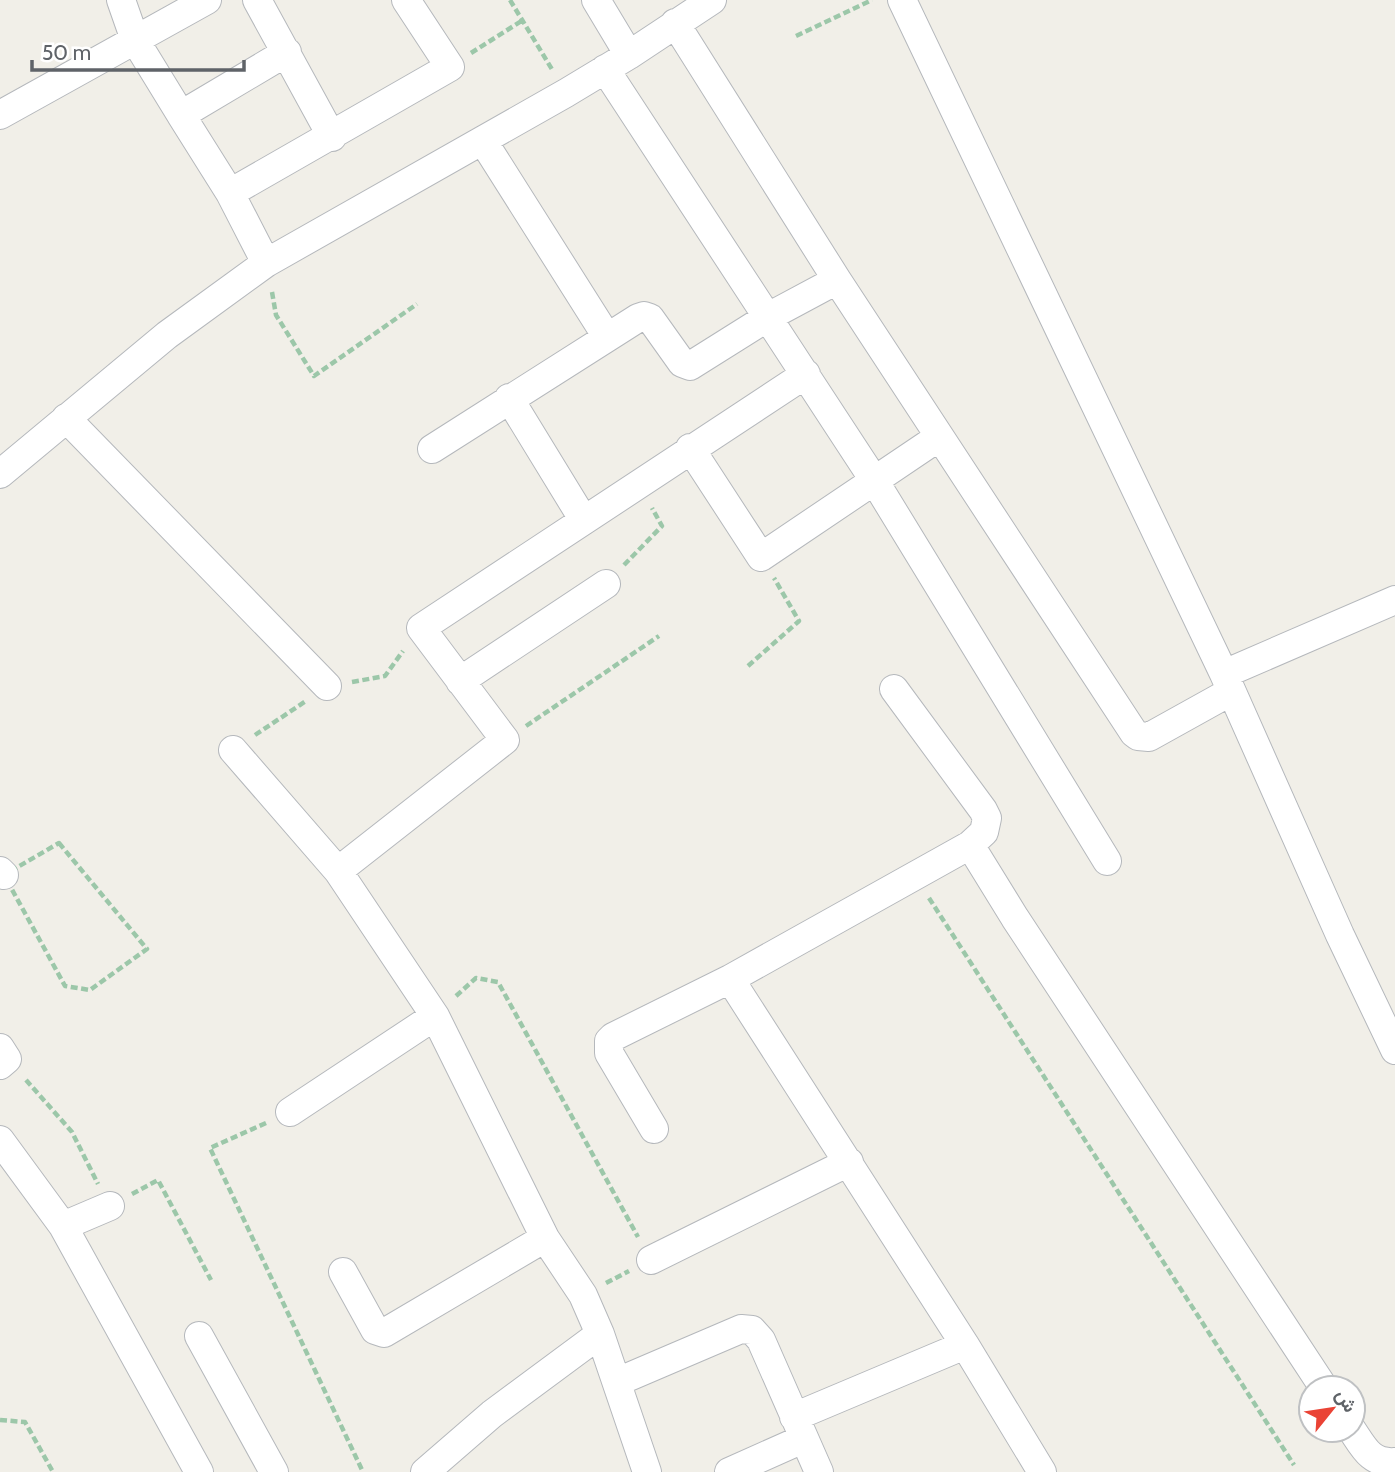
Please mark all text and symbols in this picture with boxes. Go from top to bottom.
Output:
scale bar [32,28,243,72]
text: 50 m [42,40,91,65]
north arrow [1297,1374,1367,1444]
text: ش [1331,1385,1362,1417]

